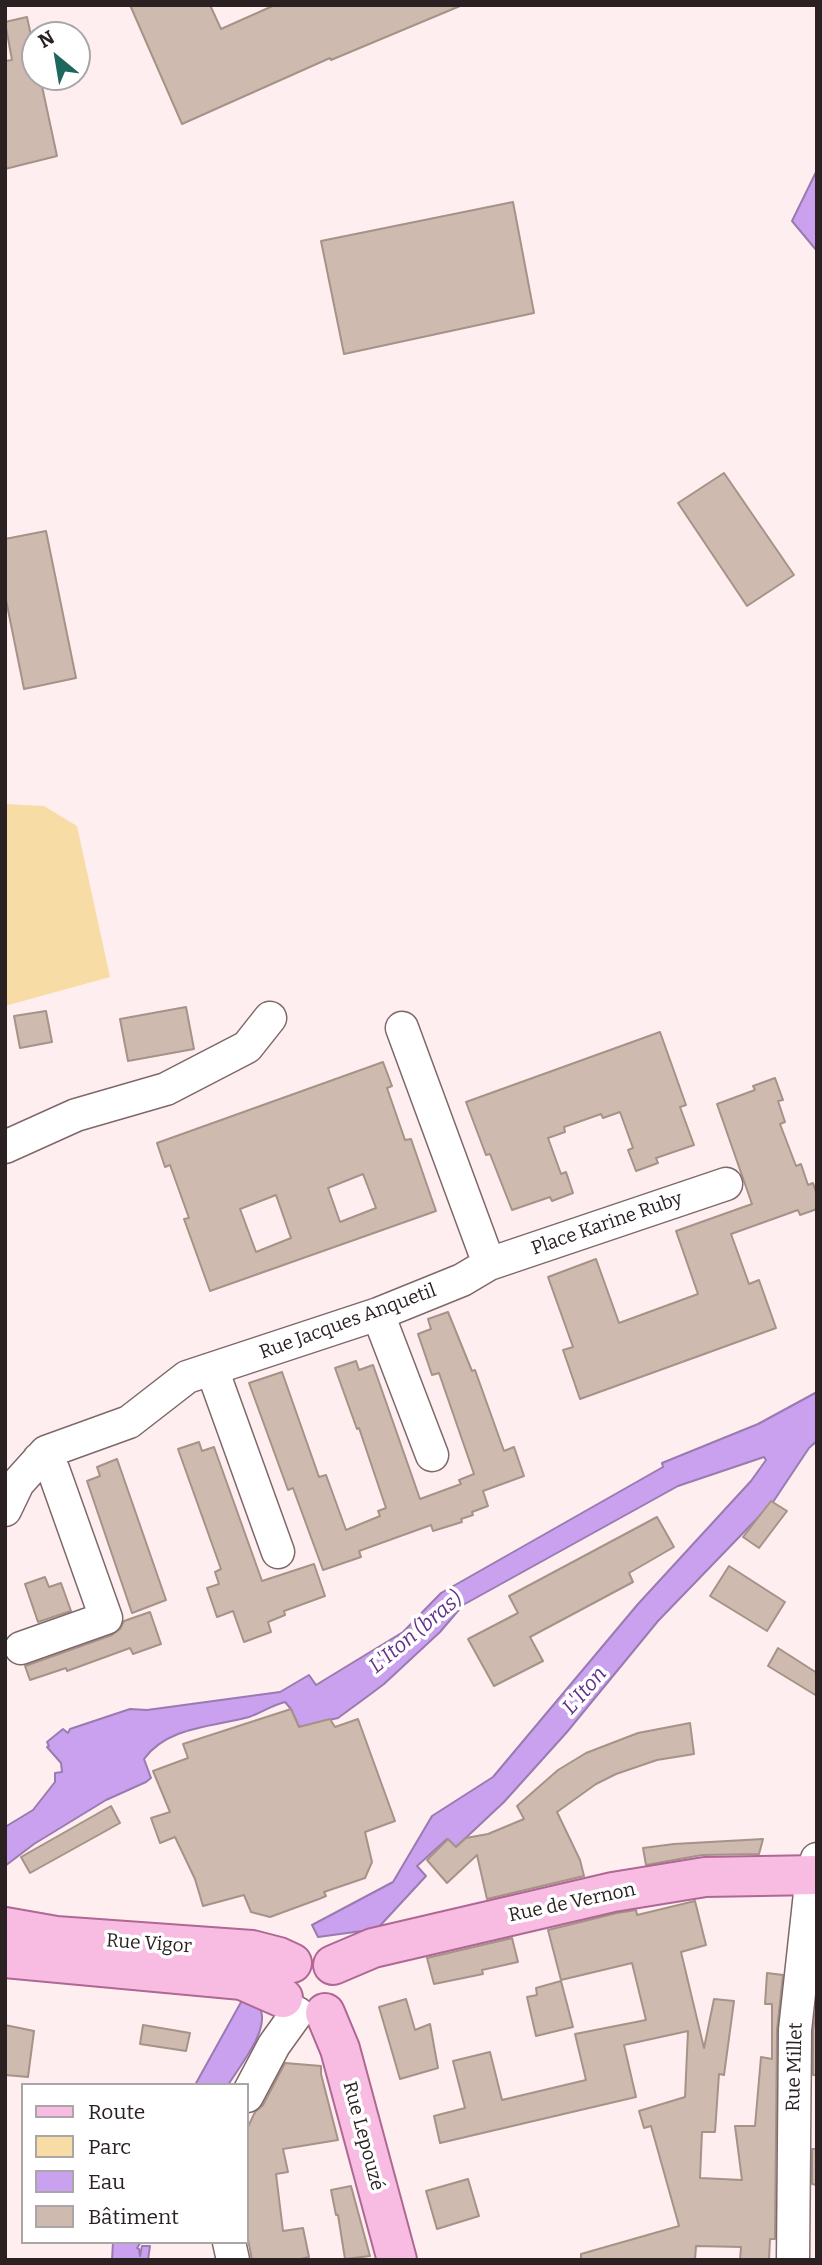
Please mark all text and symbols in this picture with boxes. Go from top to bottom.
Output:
north arrow [21,21,91,91]
text: N [34,25,58,53]
street label: Place Karine Ruby [529,1188,685,1260]
street label: Rue Jacques Anquetil [257,1279,439,1365]
water label: L'Iton (bras) [364,1587,468,1679]
water label: L'Iton [558,1662,612,1720]
street label: Rue de Vernon [507,1878,637,1928]
street label: Rue Vigor [105,1930,193,1958]
street label: Rue Millet [782,2022,808,2112]
street label: Rue Lepouzé [337,2079,389,2193]
legend [21,2083,248,2244]
text: Route [88,2099,145,2125]
text: Parc [88,2134,131,2160]
text: Eau [88,2169,125,2195]
text: Bâtiment [88,2204,179,2230]

